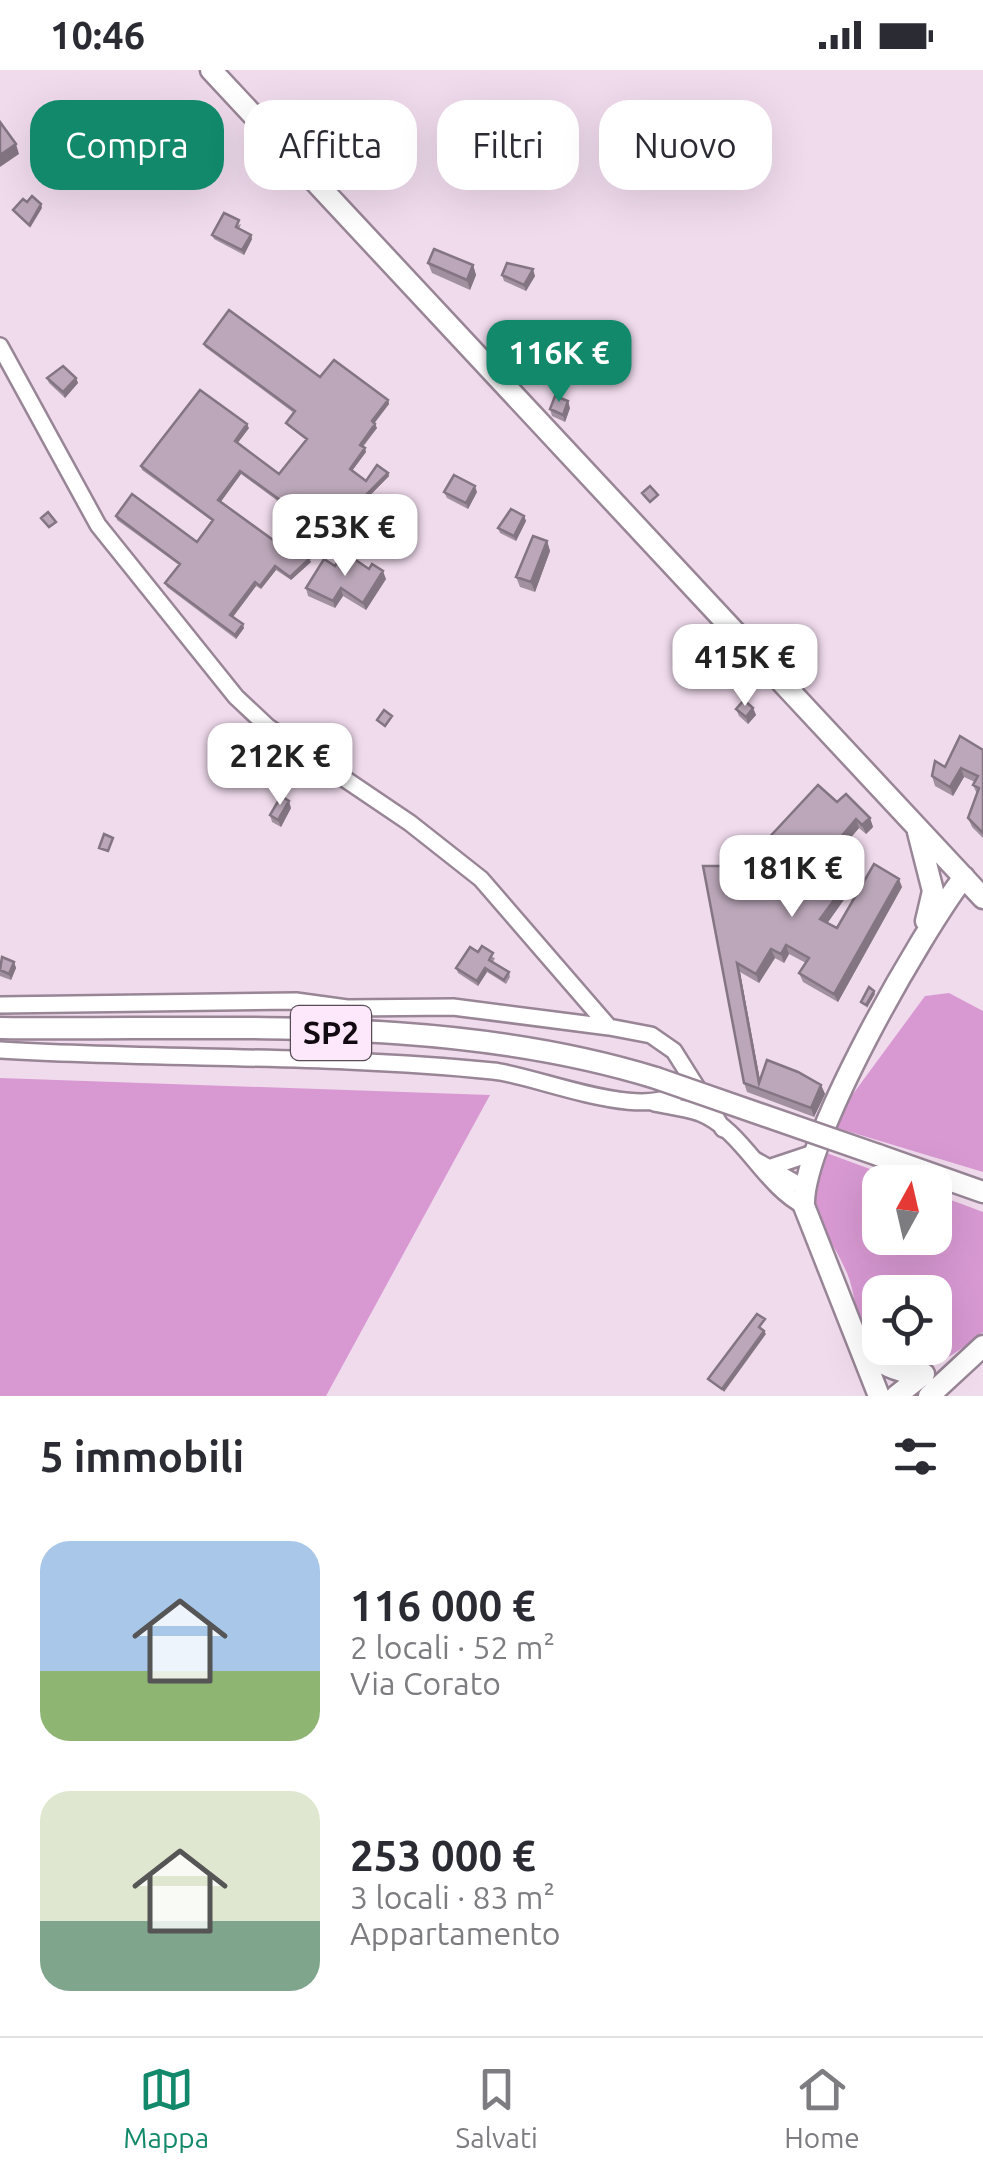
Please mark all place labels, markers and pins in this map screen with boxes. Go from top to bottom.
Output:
pin: 116K € [478,320,640,405]
pin: 253K € [264,494,426,579]
pin: 415K € [664,624,826,709]
pin: 212K € [199,723,361,808]
pin: 181K € [711,835,873,920]

